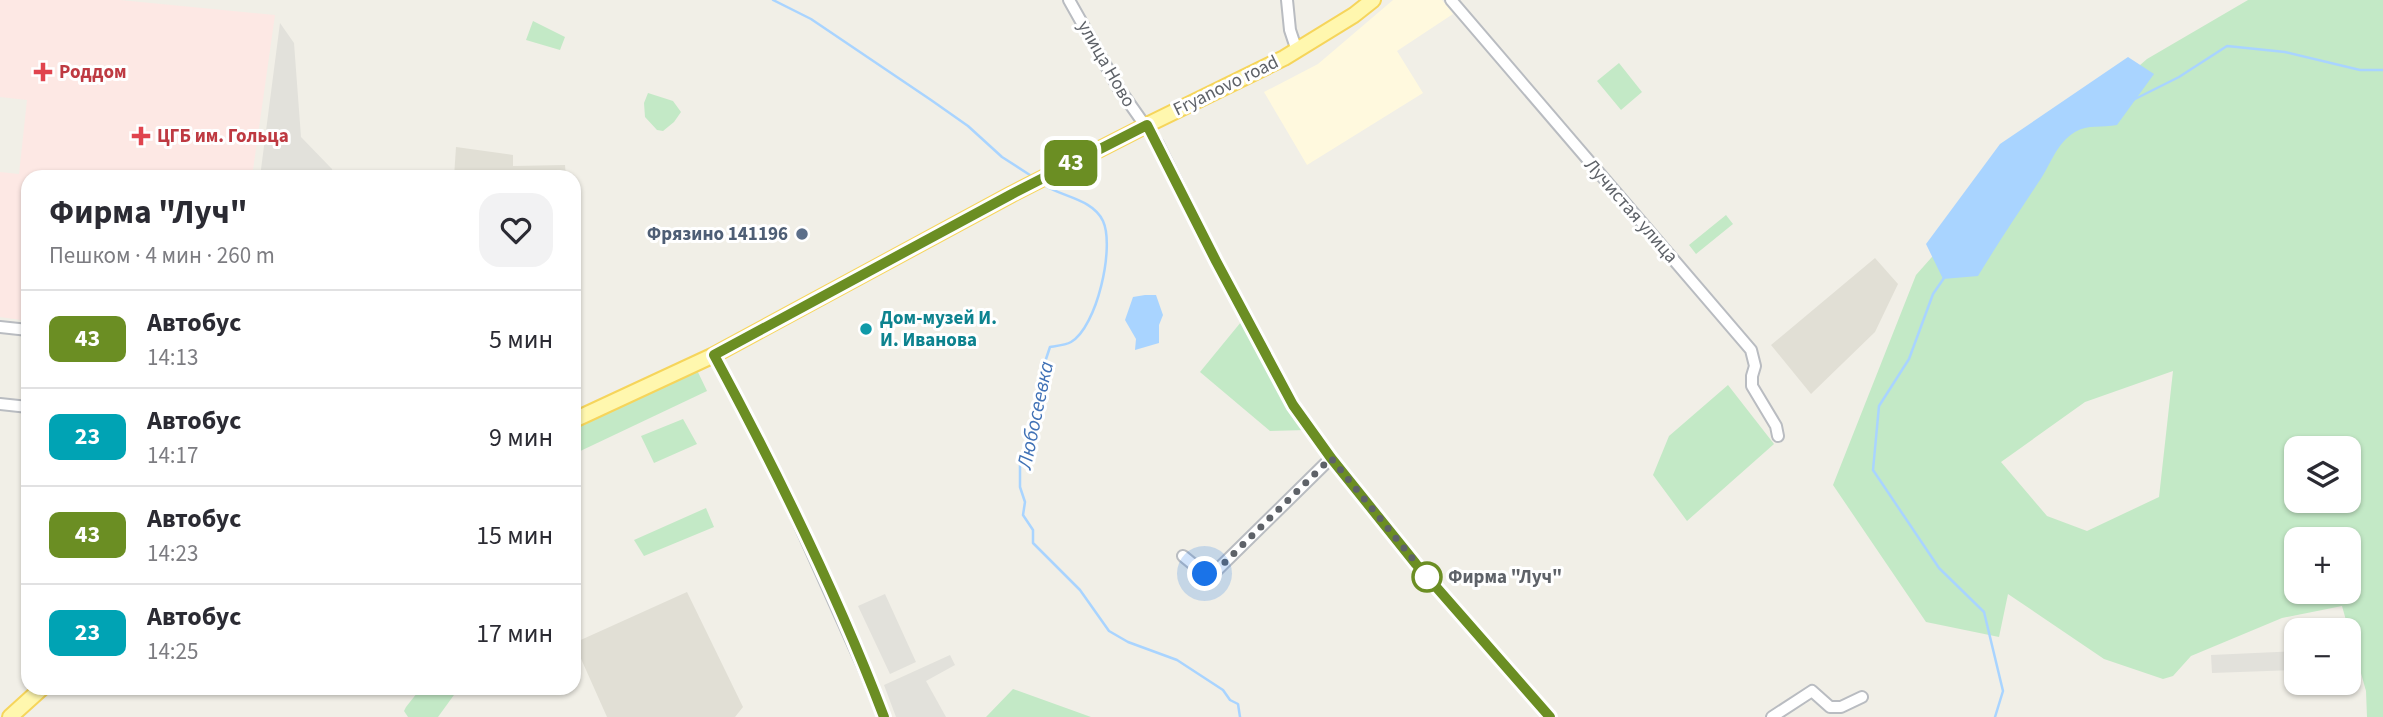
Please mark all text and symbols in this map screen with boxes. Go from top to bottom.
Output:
street label: улица Ново [1070,16,1142,112]
street label: Fryanovo road [1169,49,1283,123]
place label: Роддом [59,59,127,86]
marker: Роддом [33,62,53,82]
place label: ЦГБ им. Гольца [157,123,289,150]
marker: ЦГБ им. Гольца [131,126,151,146]
line badge: 43 [1040,140,1102,186]
text: 43 [1058,145,1084,180]
street label: Лучистая улица [1578,153,1684,269]
text: Фирма "Луч" [49,189,247,236]
button: heart [479,193,553,267]
place label: Фрязино 141196 [647,221,788,248]
marker: Фрязино 141196 [794,226,810,242]
text: Пешком · 4 мин · 260 m [49,239,275,272]
text: Автобус [147,304,241,341]
place label: Дом-музей И. И. Иванова [880,305,997,354]
text: 43 [75,321,100,356]
text: 5 мин [489,321,553,358]
marker: Дом-музей И. И. Иванова [858,321,874,337]
text: 14:13 [147,341,198,374]
water label: Любосеевка [1009,358,1061,473]
text: Автобус [147,402,241,439]
text: 23 [75,419,100,454]
text: 9 мин [489,419,553,456]
map controls [2284,436,2361,695]
button: layers [2284,436,2361,513]
text: 14:17 [147,439,198,472]
text: Автобус [147,500,241,537]
text: 43 [75,517,100,552]
text: 15 мин [476,517,553,554]
button: + [2284,527,2361,604]
text: 14:23 [147,537,198,570]
your location [1187,556,1222,591]
marker: Фирма "Луч" [1412,562,1442,592]
place label: Фирма "Луч" [1448,564,1562,591]
text: Автобус [147,598,241,635]
text: 23 [75,615,100,650]
text: 17 мин [476,615,553,652]
button: − [2284,618,2361,695]
text: 14:25 [147,635,198,668]

